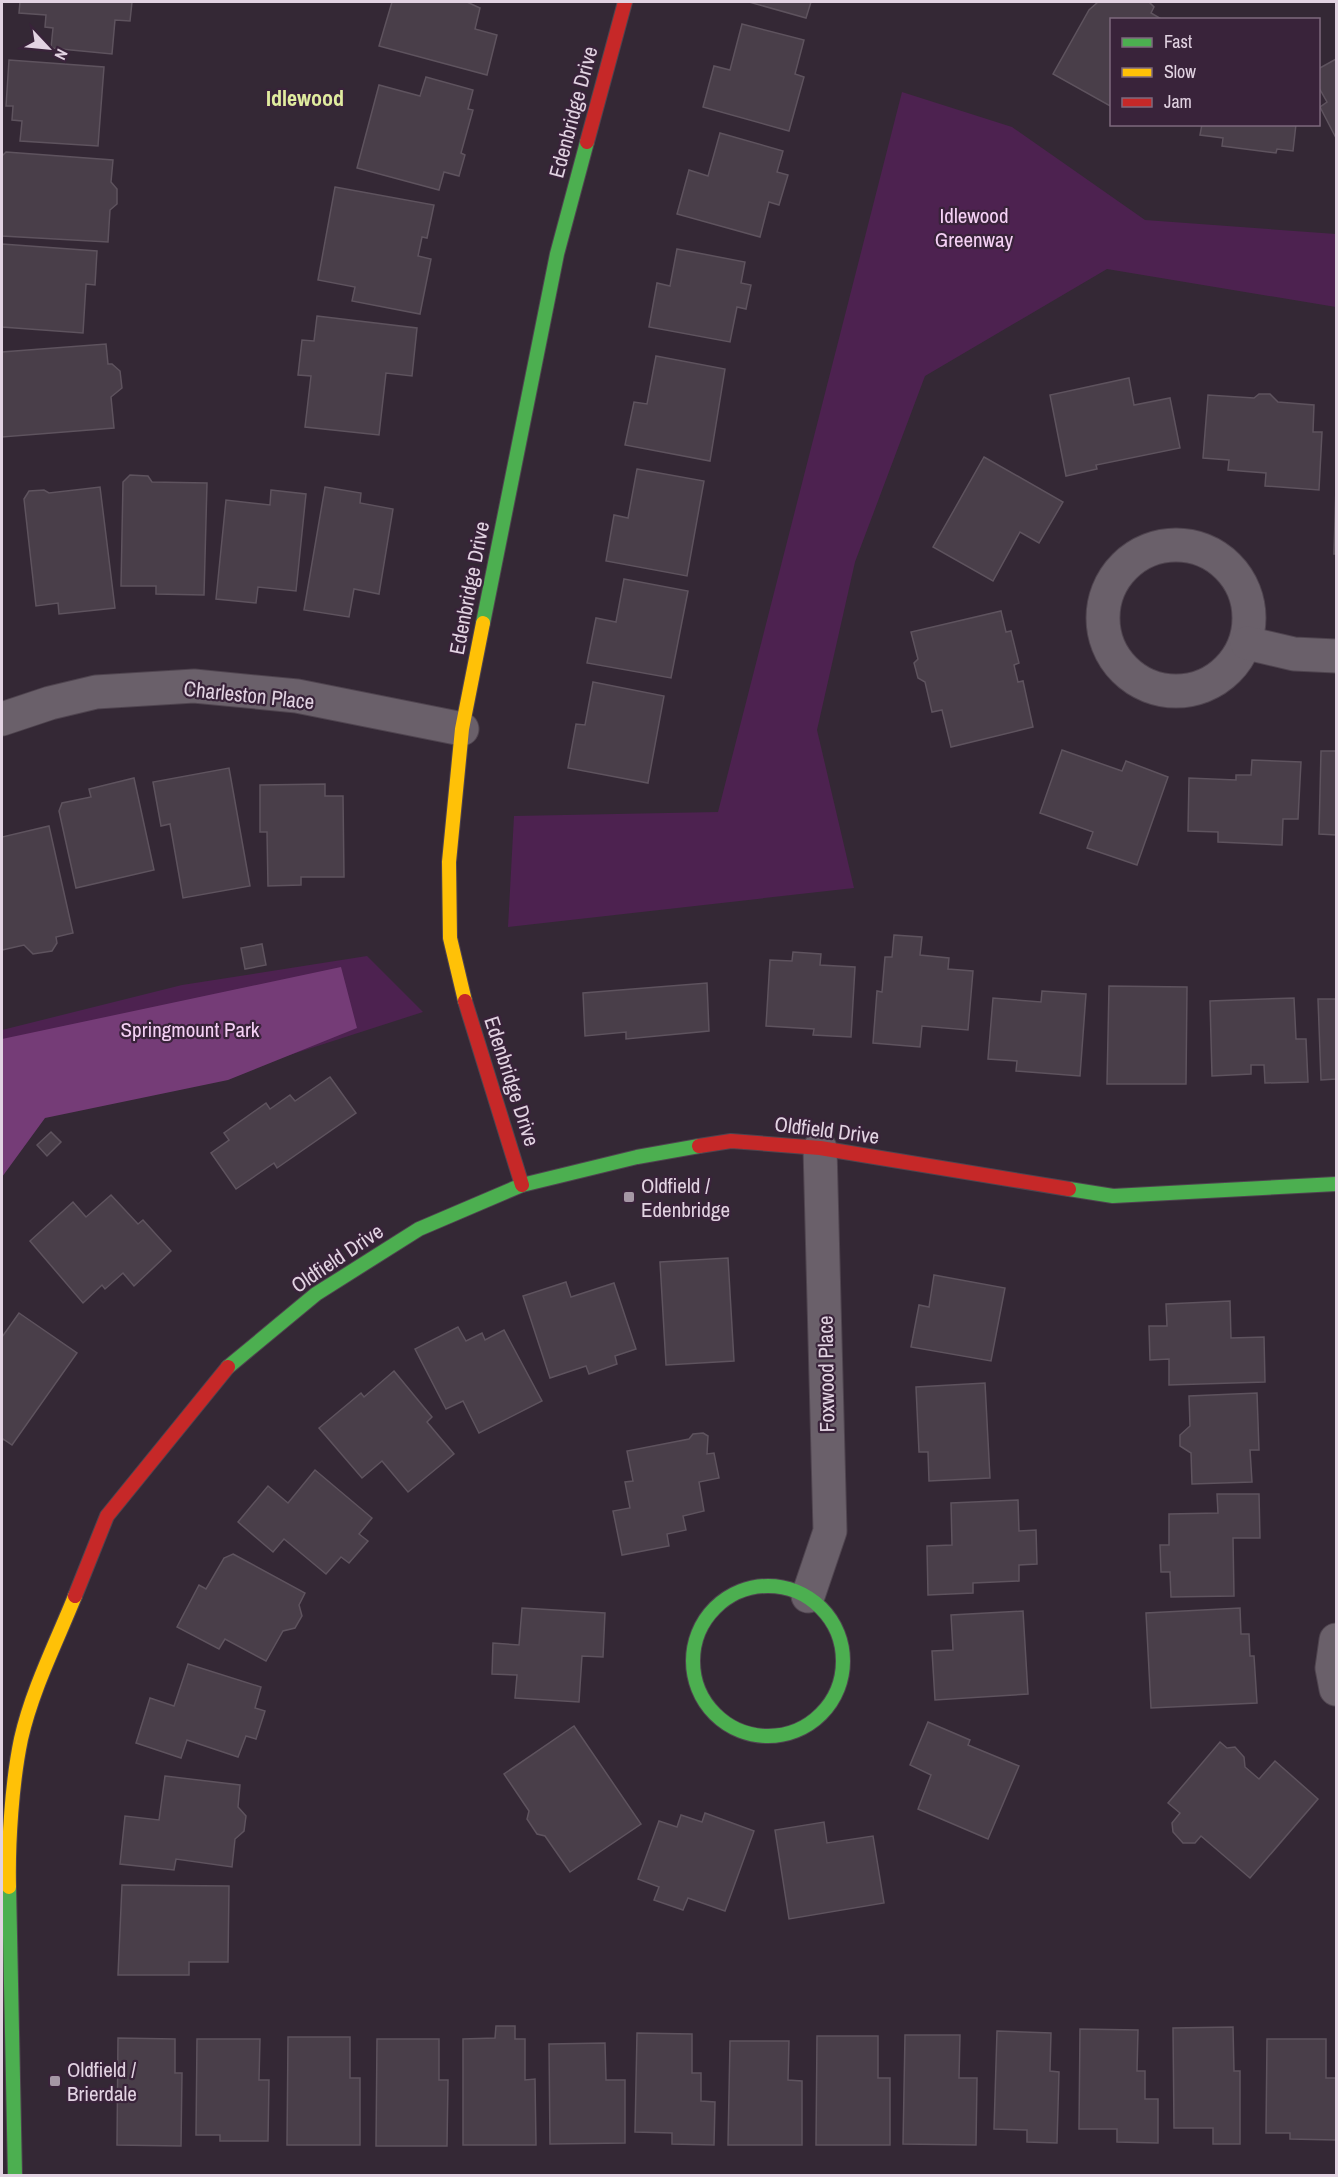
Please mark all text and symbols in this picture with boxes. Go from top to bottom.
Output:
north arrow [18,18,78,78]
legend [1110,18,1320,126]
text: Fast [1164,29,1192,54]
street label: Edenbridge Drive [542,43,604,181]
text: N [50,45,73,64]
text: Slow [1164,59,1196,84]
district label: Idlewood [266,83,344,113]
text: Jam [1164,89,1192,114]
park label: Idlewood Greenway [935,201,1014,254]
street label: Edenbridge Drive [442,519,496,657]
street label: Charleston Place [182,674,316,716]
street label: Edenbridge Drive [477,1012,547,1150]
park label: Springmount Park [121,1015,260,1044]
street label: Oldfield Drive [773,1109,881,1151]
place label: Oldfield / Edenbridge [641,1171,730,1224]
marker: Oldfield / Edenbridge [622,1190,636,1204]
street label: Oldfield Drive [285,1217,389,1299]
street label: Foxwood Place [810,1315,842,1433]
place label: Oldfield / Brierdale [67,2055,137,2108]
marker: Oldfield / Brierdale [48,2074,62,2088]

